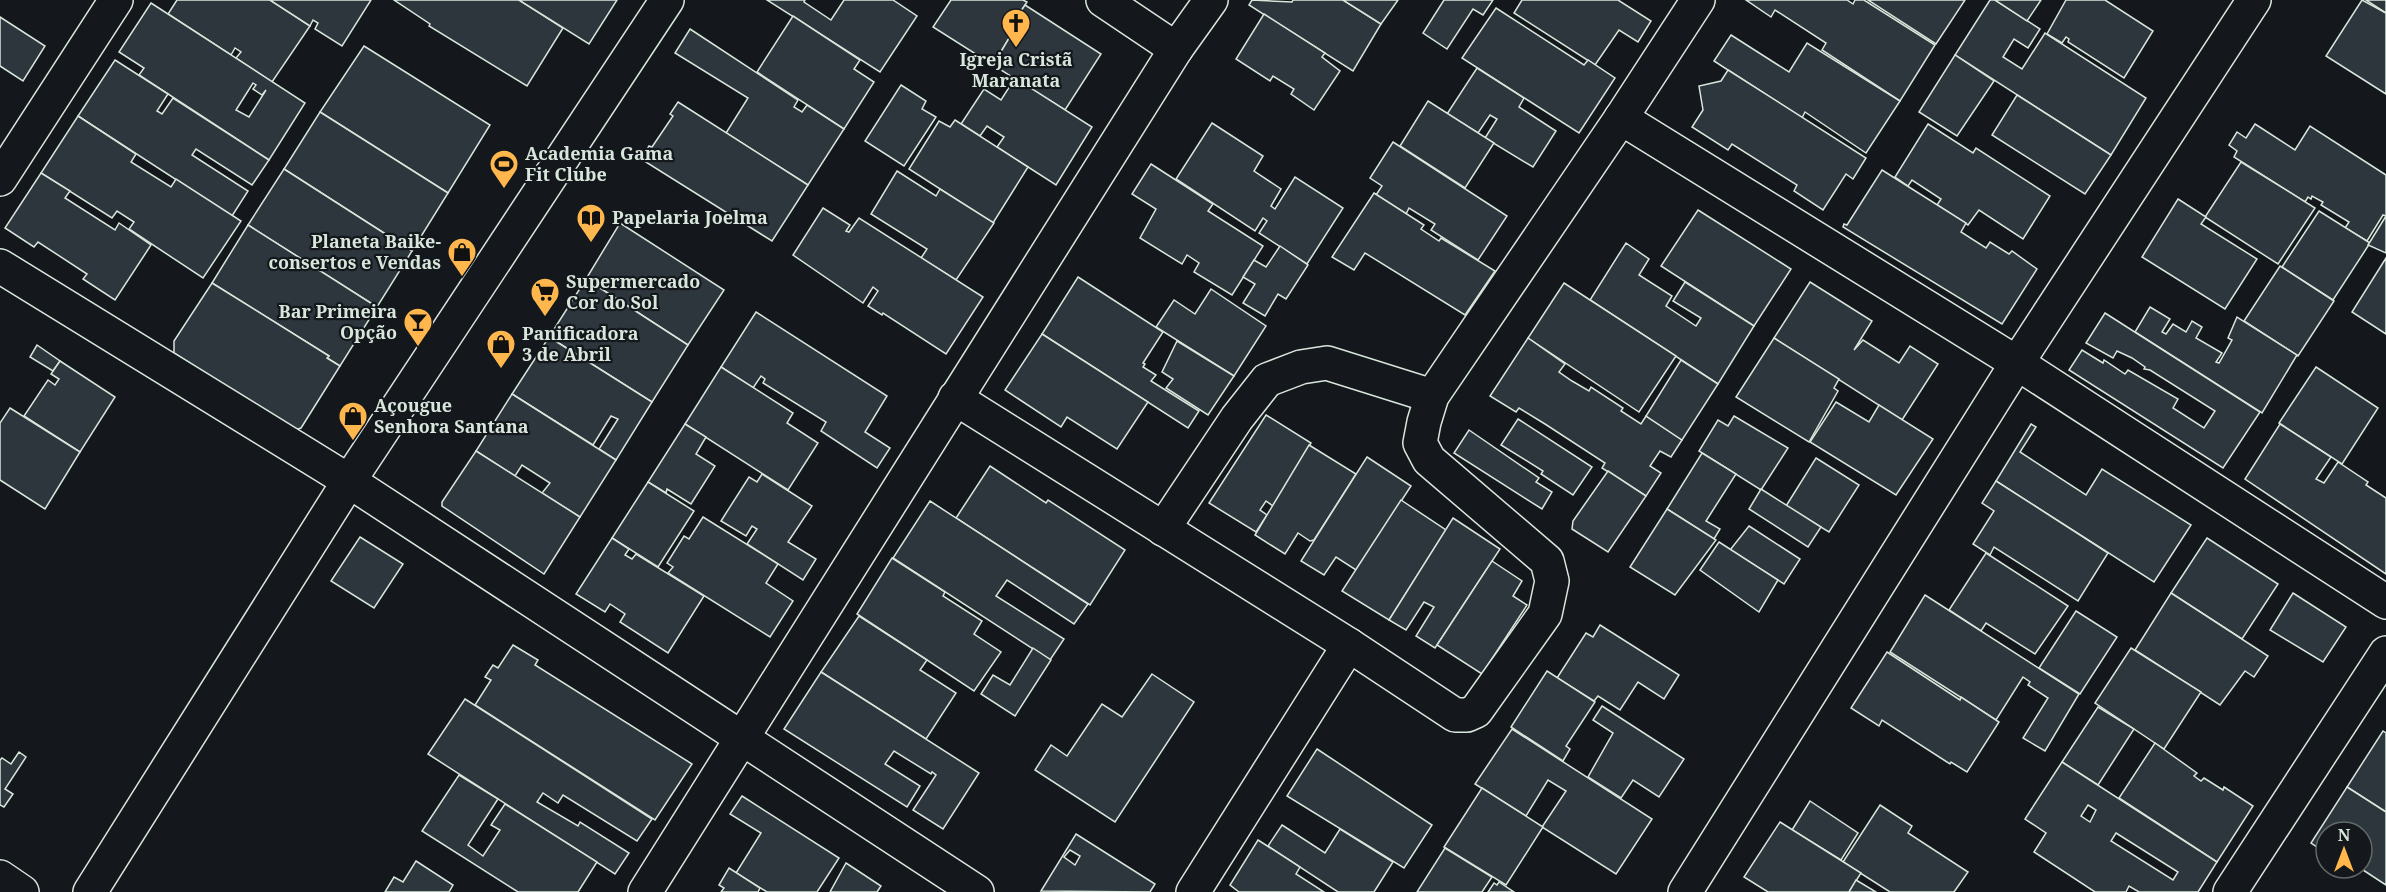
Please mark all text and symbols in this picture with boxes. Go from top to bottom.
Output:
church icon: Igreja Cristã Maranata [1000,7,1032,49]
place label: Igreja Cristã Maranata [959,47,1073,92]
place label: Academia Gama Fit Clube [525,141,673,186]
sports icon: Academia Gama Fit Clube [488,148,520,190]
library icon: Papelaria Joelma [575,202,607,244]
place label: Papelaria Joelma [612,205,768,229]
place label: Planeta Baike- consertos e Vendas [269,229,441,274]
shop icon: Planeta Baike- consertos e Vendas [446,236,478,278]
place label: Supermercado Cor do Sol [566,269,700,314]
supermarket icon: Supermercado Cor do Sol [529,276,561,318]
place label: Bar Primeira Opção [279,299,397,344]
bar icon: Bar Primeira Opção [402,306,434,348]
place label: Panificadora 3 de Abril [522,321,639,366]
shop icon: Panificadora 3 de Abril [485,328,517,370]
place label: Açougue Senhora Santana [374,393,529,438]
shop icon: Açougue Senhora Santana [337,400,369,442]
north arrow [2314,820,2374,880]
text: N [2338,824,2351,846]

